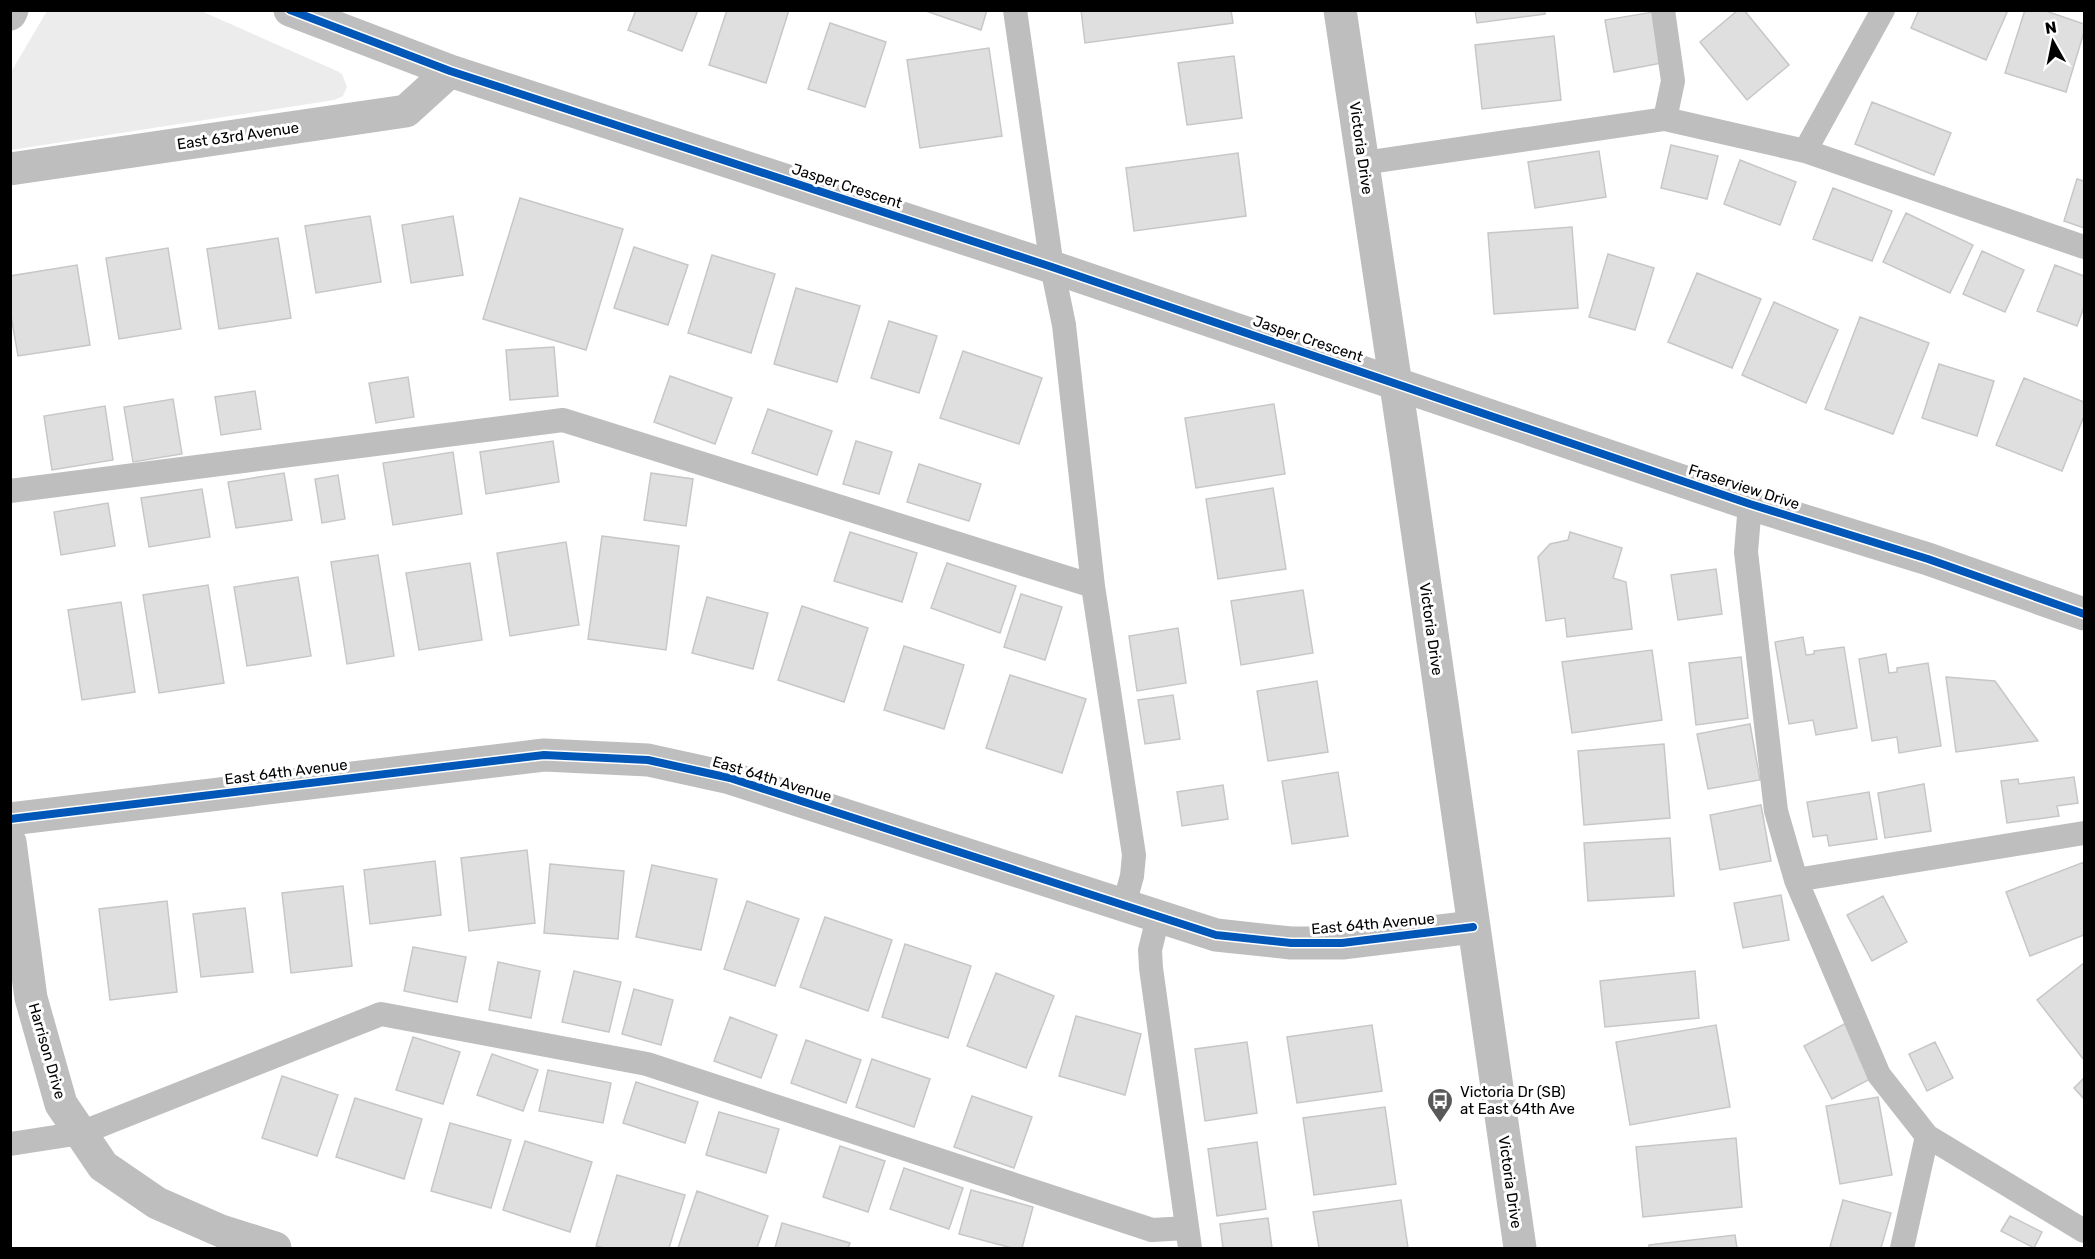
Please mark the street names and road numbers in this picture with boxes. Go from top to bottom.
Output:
street label: Victoria Drive [1346,100,1376,196]
street label: East 63rd Avenue [176,119,300,153]
street label: Jasper Crescent [790,160,905,212]
street label: Jasper Crescent [1251,312,1365,366]
street label: Fraserview Drive [1686,461,1802,513]
street label: Victoria Drive [1416,581,1446,677]
street label: East 64th Avenue [710,752,834,806]
street label: East 64th Avenue [223,756,349,788]
street label: East 64th Avenue [1311,910,1435,938]
street label: Harrison Drive [25,1001,69,1101]
street label: Victoria Drive [1495,1134,1525,1230]

